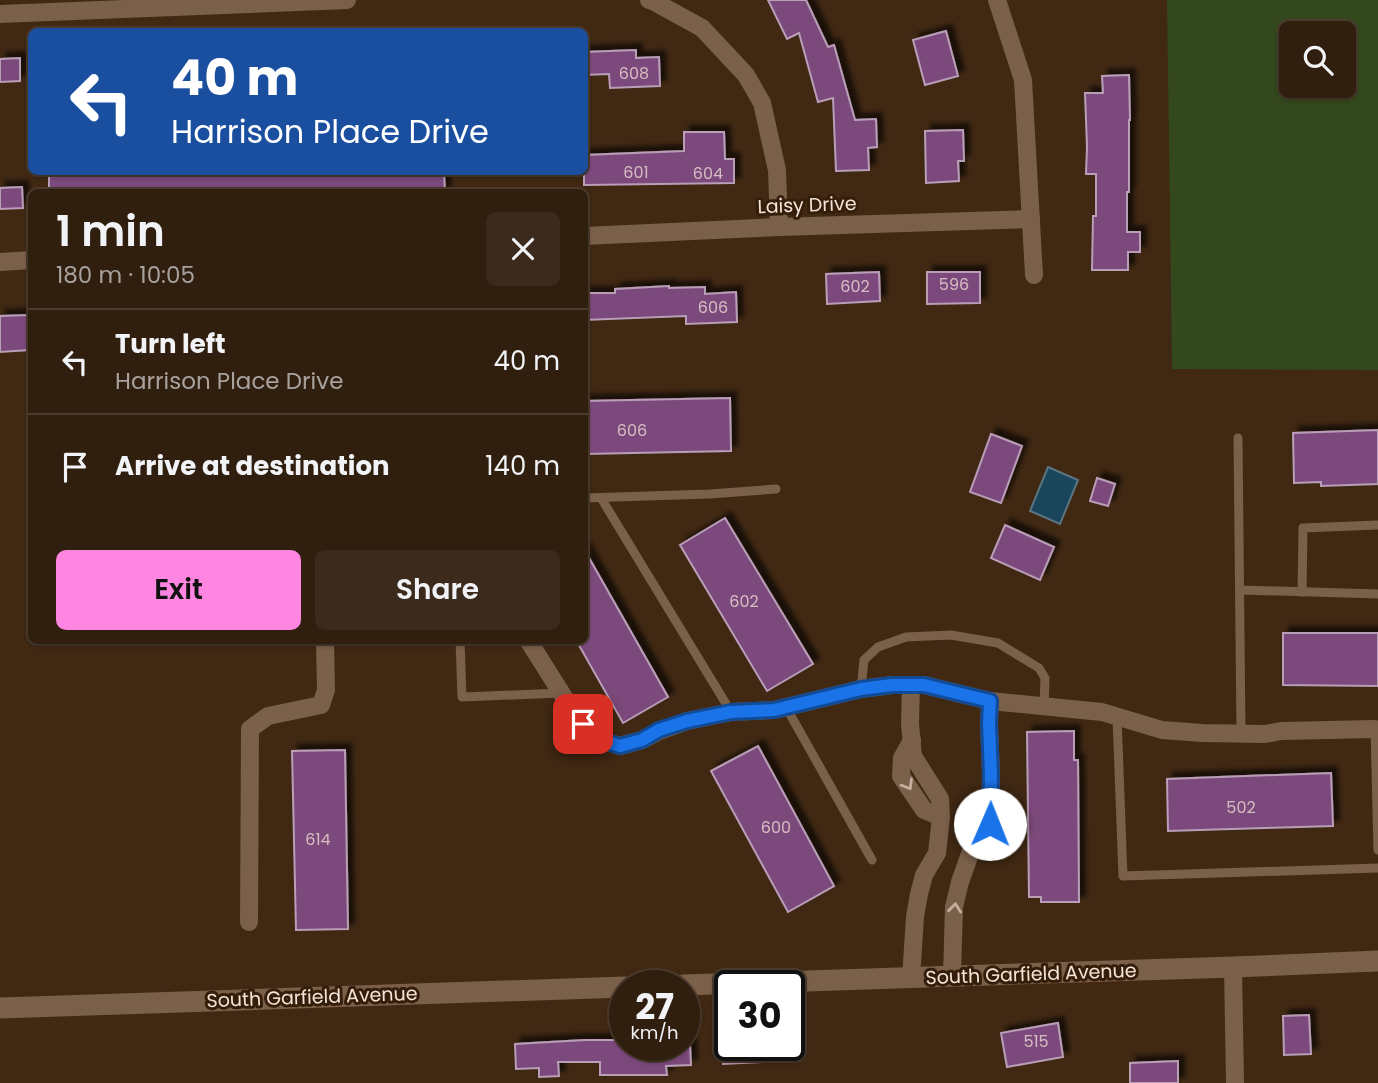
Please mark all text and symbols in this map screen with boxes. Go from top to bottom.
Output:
map controls [1279,21,1356,98]
button: search [1279,21,1356,98]
text: 40 m [171,44,298,112]
icon: left [56,56,147,147]
house number: 608 [619,62,649,85]
text: Harrison Place Drive [171,109,489,154]
house number: 601 [623,161,649,184]
house number: 604 [693,162,723,185]
street label: Laisy Drive [757,190,857,220]
text: 1 min [56,202,165,261]
button: close [486,212,560,286]
text: 180 m · 10:05 [56,259,195,291]
house number: 596 [939,273,969,296]
house number: 602 [840,275,870,298]
house number: 606 [698,296,728,319]
text: Turn left [115,326,226,362]
icon: left [56,343,94,381]
text: 40 m [494,343,560,379]
text: Harrison Place Drive [115,365,343,397]
house number: 606 [617,419,647,442]
icon: arrive [56,448,94,486]
text: Arrive at destination [115,448,390,484]
text: 140 m [485,448,560,484]
button: Exit [56,550,301,630]
button: Share [315,550,560,630]
house number: 602 [729,590,759,613]
pin [553,694,613,754]
icon: arrive [564,705,602,743]
one-way arrow [899,777,912,790]
position arrow [953,787,1027,861]
house number: 502 [1226,796,1256,819]
house number: 600 [761,816,791,839]
house number: 614 [305,828,331,851]
one-way arrow [948,903,963,914]
street label: South Garfield Avenue [925,957,1137,991]
speed limit sign: 30 [714,970,805,1061]
street label: South Garfield Avenue [206,980,418,1014]
text: 27 [635,982,674,1031]
text: km/h [631,1020,678,1045]
house number: 515 [1023,1030,1049,1053]

